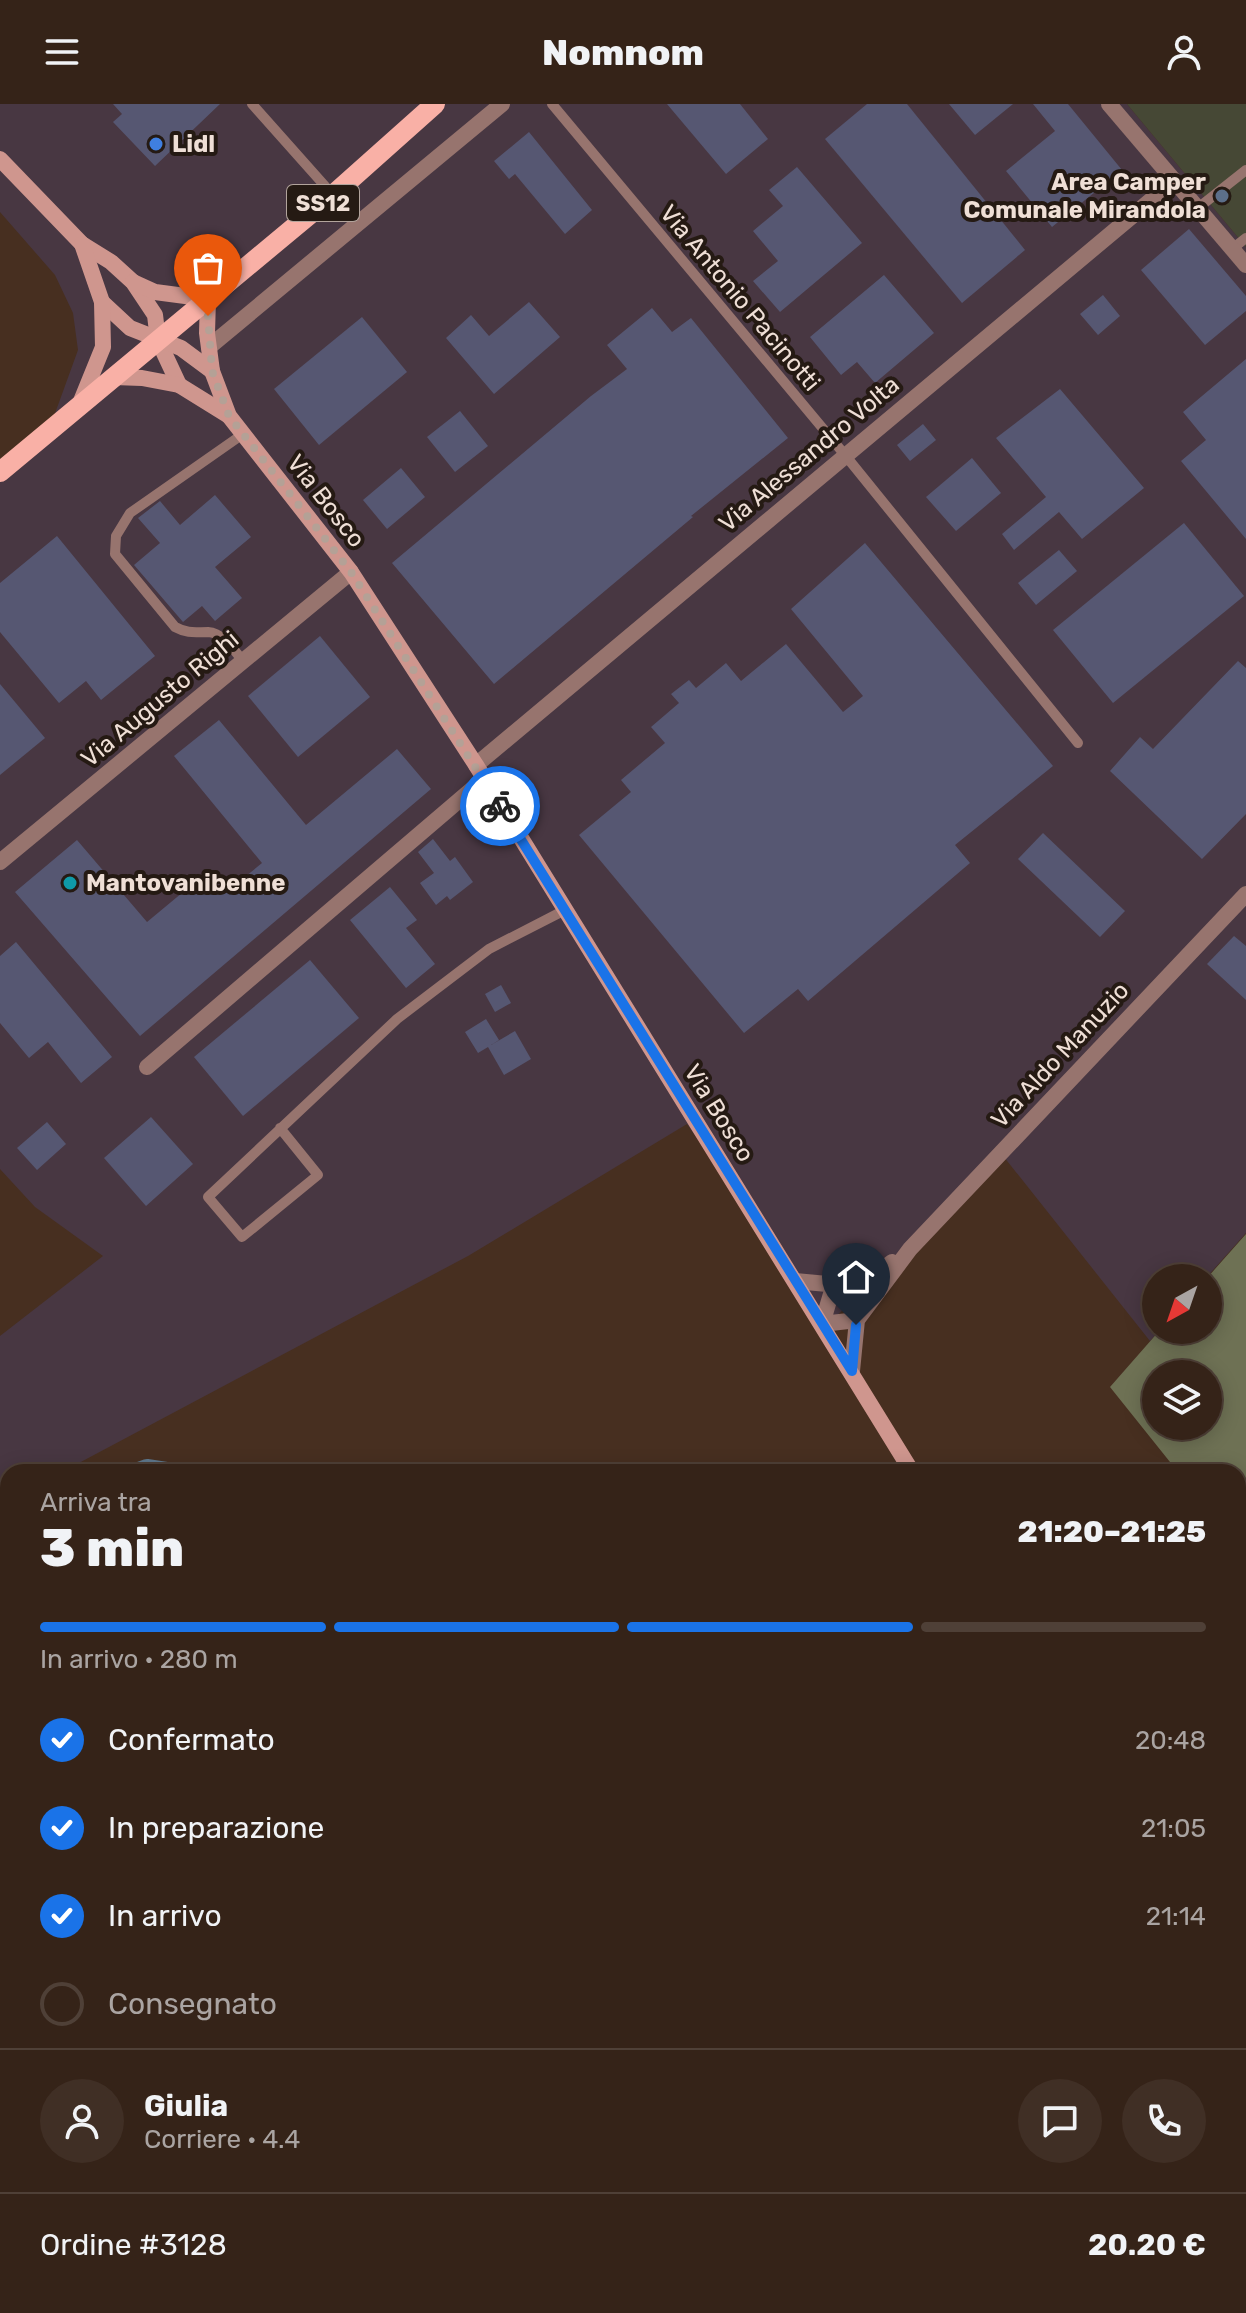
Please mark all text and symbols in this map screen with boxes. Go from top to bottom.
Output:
icon: menu [40,30,84,74]
icon: person [1162,30,1206,74]
text: Nomnom [542,31,704,74]
place label: Lidl [172,130,215,158]
marker: Lidl [147,135,165,153]
place label: Area Camper Comunale Mirandola [963,168,1206,224]
road number: SS12 [287,185,359,221]
marker: Area Camper Comunale Mirandola [1213,187,1231,205]
street label: Via Antonio Pacinotti [654,199,826,397]
pin [174,234,242,316]
icon: bag [186,246,230,290]
street label: Via Alessandro Volta [713,370,905,538]
street label: Via Bosco [281,449,371,553]
street label: Via Augusto Righi [76,625,244,773]
courier [460,766,540,846]
icon: bike [478,784,522,828]
place label: Mantovanibenne [86,869,285,897]
marker: Mantovanibenne [61,874,79,892]
street label: Via Aldo Manuzio [985,976,1135,1134]
street label: Via Bosco [678,1059,760,1167]
pin [822,1243,890,1325]
icon: home [834,1255,878,1299]
north arrow [1142,1264,1222,1344]
map controls [1142,1264,1222,1440]
button: layers [1142,1360,1222,1440]
text: Arriva tra [40,1487,152,1518]
text: 21:20–21:25 [1017,1514,1206,1550]
text: 3 min [40,1517,184,1579]
text: In arrivo · 280 m [40,1644,238,1675]
icon: check [40,1718,84,1762]
text: Confermato [108,1722,275,1758]
text: 20:48 [1135,1725,1206,1756]
icon: check [40,1806,84,1850]
text: In preparazione [108,1810,324,1846]
text: 21:05 [1141,1813,1206,1844]
icon: check [40,1894,84,1938]
text: In arrivo [108,1898,222,1934]
text: 21:14 [1146,1901,1206,1932]
text: Consegnato [108,1986,277,2022]
button: person [40,2079,124,2163]
button: chat [1018,2079,1102,2163]
button: phone [1122,2079,1206,2163]
text: Giulia [144,2088,228,2124]
text: Corriere · 4.4 [144,2124,300,2155]
text: Ordine #3128 [40,2227,227,2263]
text: 20.20 € [1088,2227,1206,2263]

